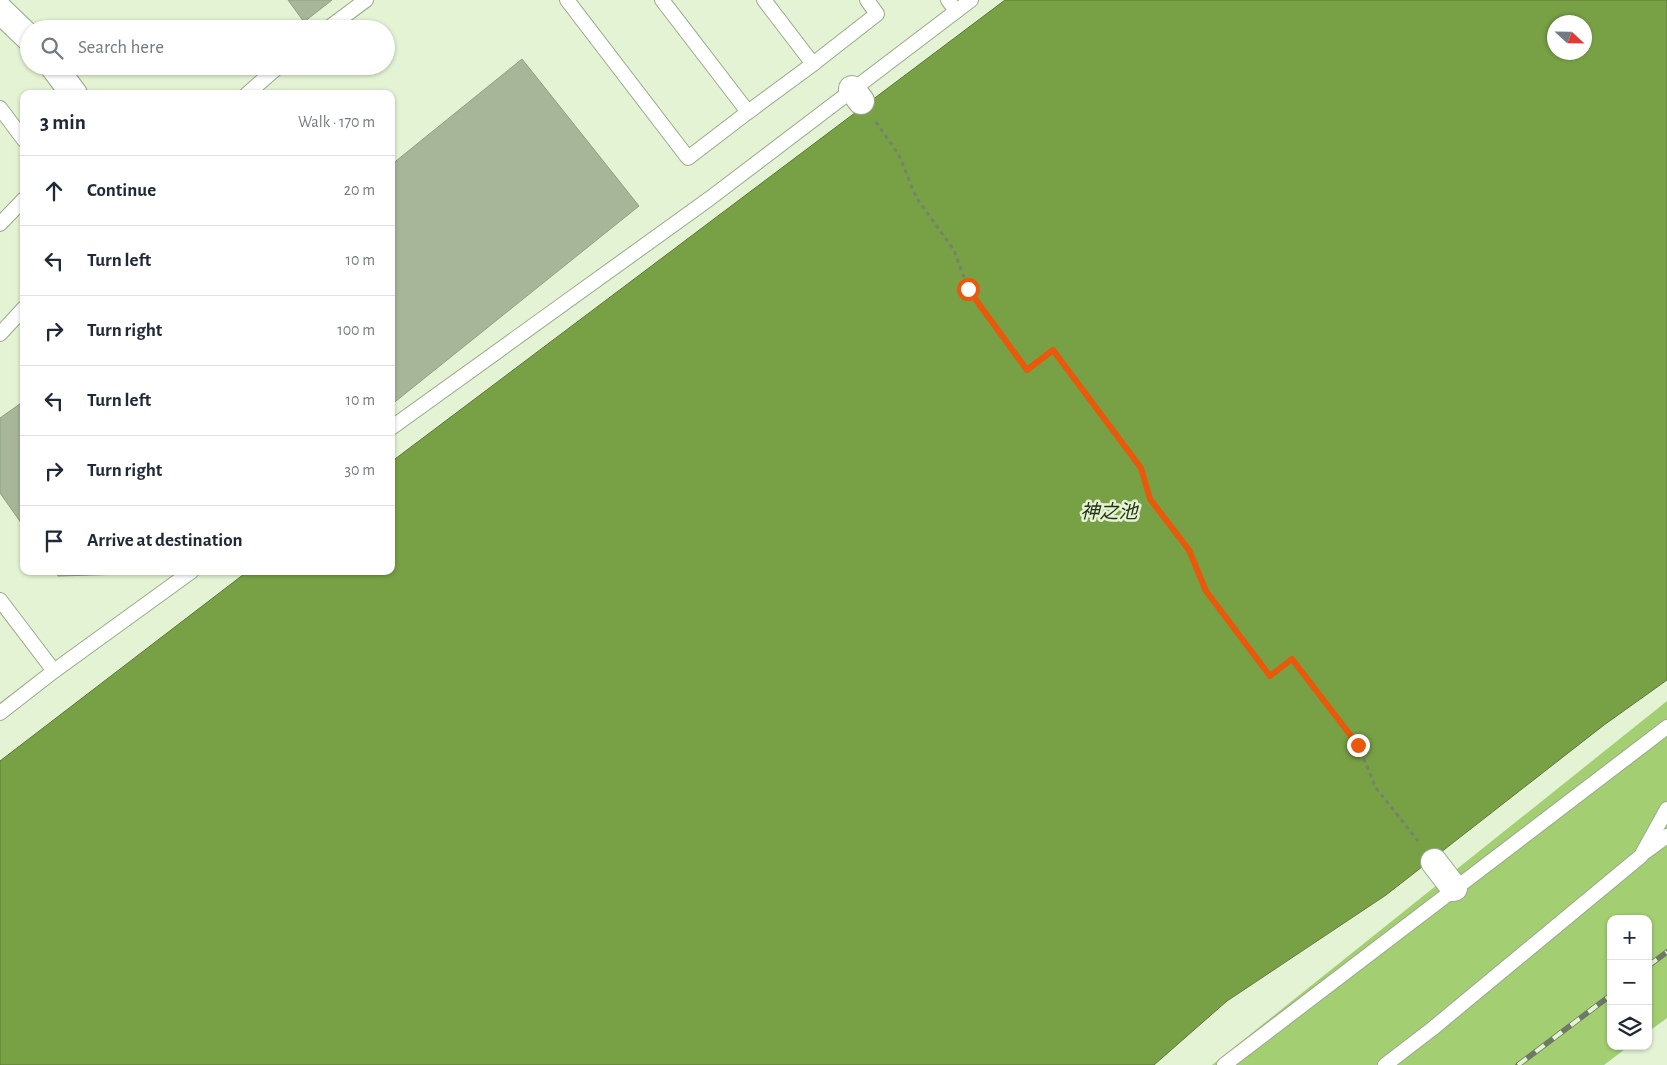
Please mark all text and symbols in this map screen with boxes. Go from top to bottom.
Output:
north arrow [1547,15,1592,60]
search box [20,20,395,75]
icon: search [38,34,66,62]
text: Search here [78,38,164,57]
text: 3 min [40,112,86,133]
text: Walk · 170 m [298,114,375,130]
icon: ahead [40,177,68,205]
text: Continue [87,181,156,200]
text: 20 m [344,182,375,198]
icon: left [40,247,68,275]
text: Turn left [87,251,151,270]
text: 10 m [346,252,375,268]
route start [957,278,980,301]
icon: right [40,317,68,345]
text: Turn right [87,321,162,340]
text: 100 m [337,322,375,338]
icon: left [40,387,68,415]
text: Turn left [87,391,151,410]
text: 10 m [346,392,375,408]
icon: right [40,457,68,485]
text: Turn right [87,461,162,480]
text: 30 m [345,462,375,478]
water label: 神之池 [1080,502,1139,522]
icon: arrive [40,527,68,555]
text: Arrive at destination [87,531,243,550]
route end [1347,734,1370,757]
map controls [1607,915,1652,1050]
button: + [1607,915,1652,960]
button: − [1607,960,1652,1005]
button: layers [1607,1005,1652,1050]

